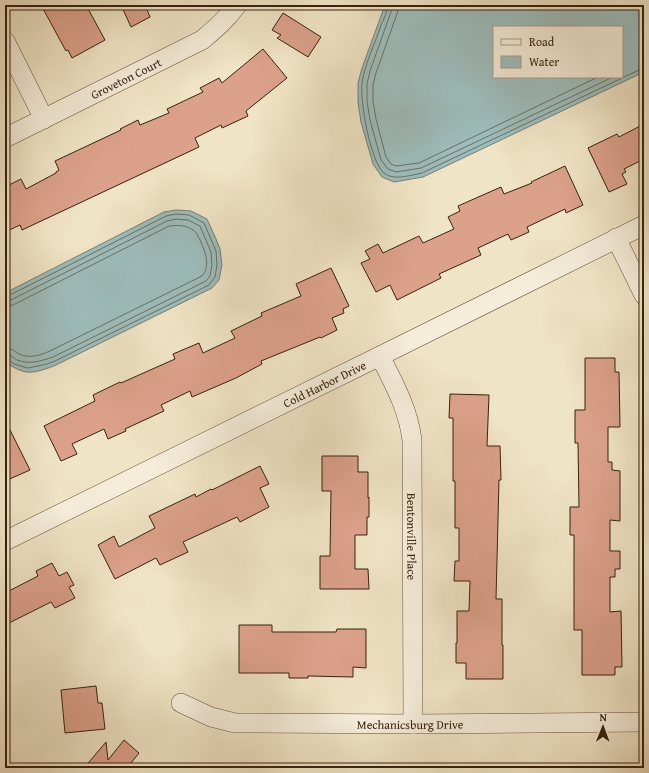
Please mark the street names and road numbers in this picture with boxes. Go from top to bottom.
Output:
street label: Groveton Court [88,53,165,103]
street label: Cold Harbor Drive [280,356,369,411]
street label: Bentonville Place [404,493,421,581]
street label: Mechanicsburg Drive [357,715,464,733]

